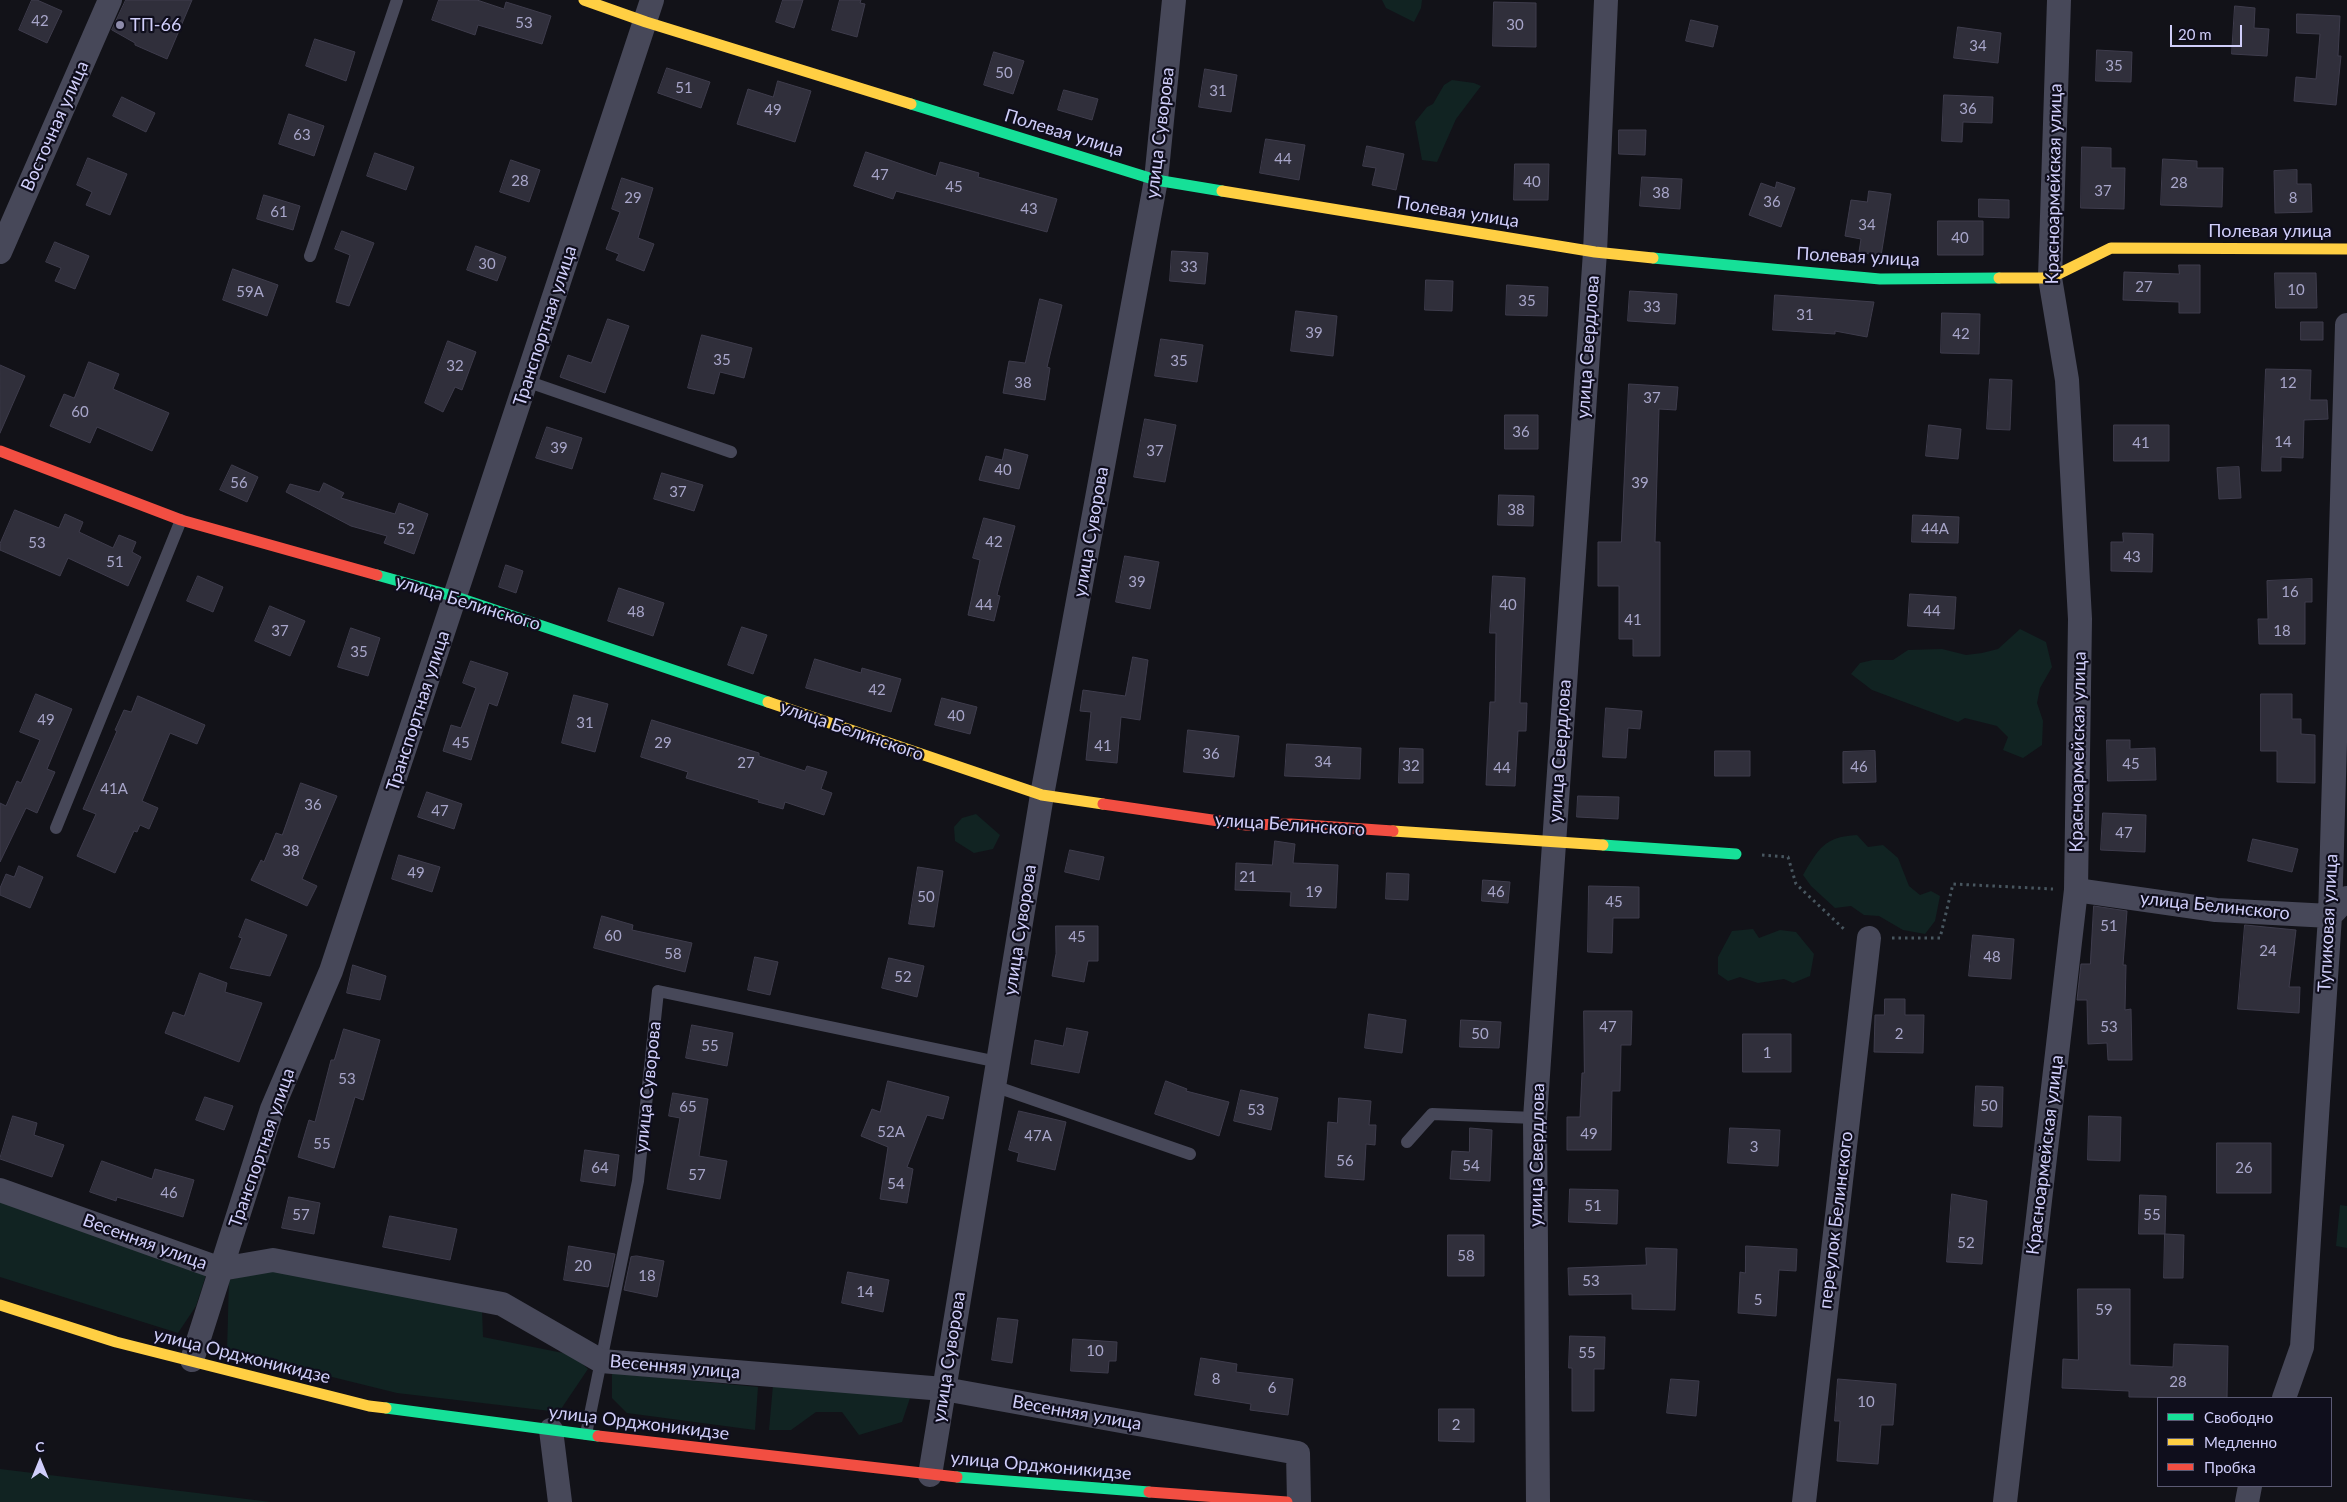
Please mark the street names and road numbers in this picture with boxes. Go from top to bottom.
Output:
street label: Восточная улица [17,58,93,194]
street label: улица Суворова [1141,66,1179,200]
street label: Красноармейская улица [2041,83,2067,285]
street label: Полевая улица [1002,105,1126,161]
street label: Полевая улица [1395,192,1521,232]
street label: Полевая улица [2208,220,2332,242]
street label: Транспортная улица [509,243,581,409]
street label: Полевая улица [1796,243,1920,271]
street label: улица Свердлова [1572,275,1604,419]
street label: улица Суворова [1069,465,1113,599]
street label: улица Белинского [393,571,543,635]
street label: Транспортная улица [382,628,454,794]
street label: Красноармейская улица [2065,651,2091,853]
street label: улица Свердлова [1544,679,1576,823]
street label: улица Белинского [777,696,927,766]
street label: улица Белинского [1214,809,1366,841]
street label: Тупиковая улица [2314,853,2342,993]
street label: улица Суворова [999,863,1041,997]
street label: улица Белинского [2139,887,2291,925]
street label: улица Суворова [630,1020,666,1154]
street label: Красноармейская улица [2022,1054,2068,1256]
street label: Транспортная улица [225,1065,299,1231]
street label: улица Свердлова [1525,1083,1549,1227]
street label: переулок Белинского [1814,1130,1858,1310]
street label: Весенняя улица [80,1209,210,1275]
street label: улица Суворова [928,1290,970,1424]
street label: улица Орджоникидзе [151,1324,333,1388]
street label: Весенняя улица [609,1351,741,1383]
street label: Весенняя улица [1011,1391,1143,1435]
street label: улица Орджоникидзе [547,1401,731,1445]
street label: улица Орджоникидзе [950,1447,1132,1485]

